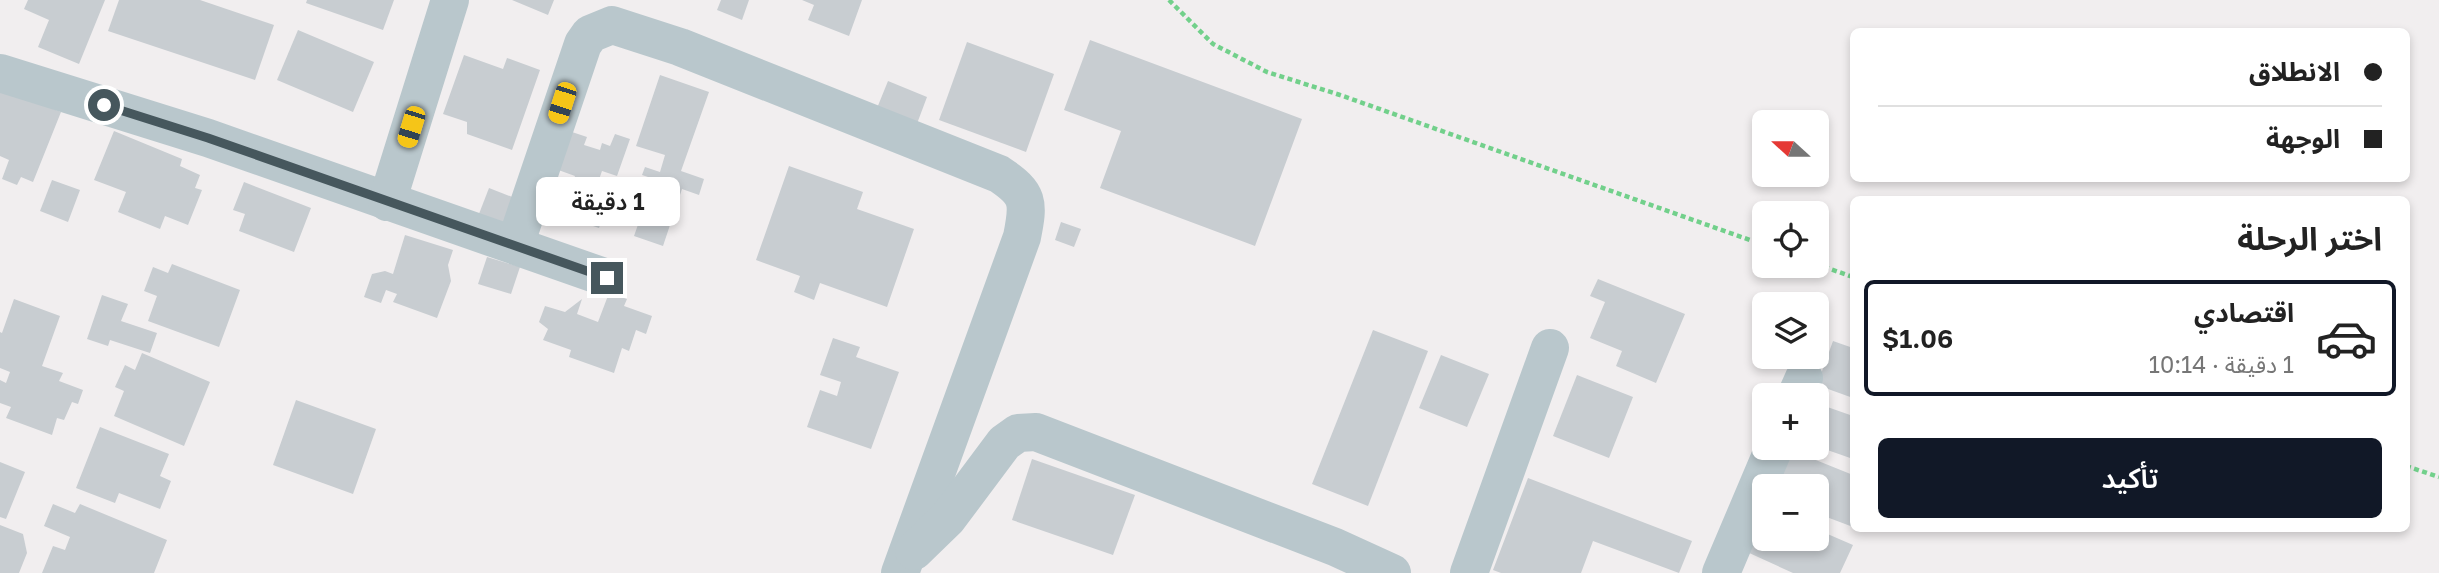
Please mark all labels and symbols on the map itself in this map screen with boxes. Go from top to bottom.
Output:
car [546,80,579,126]
route start [88,89,120,121]
car [395,104,428,150]
north arrow [1752,110,1829,187]
callout: 1 دقيقة [535,176,679,226]
route end [591,262,623,294]

